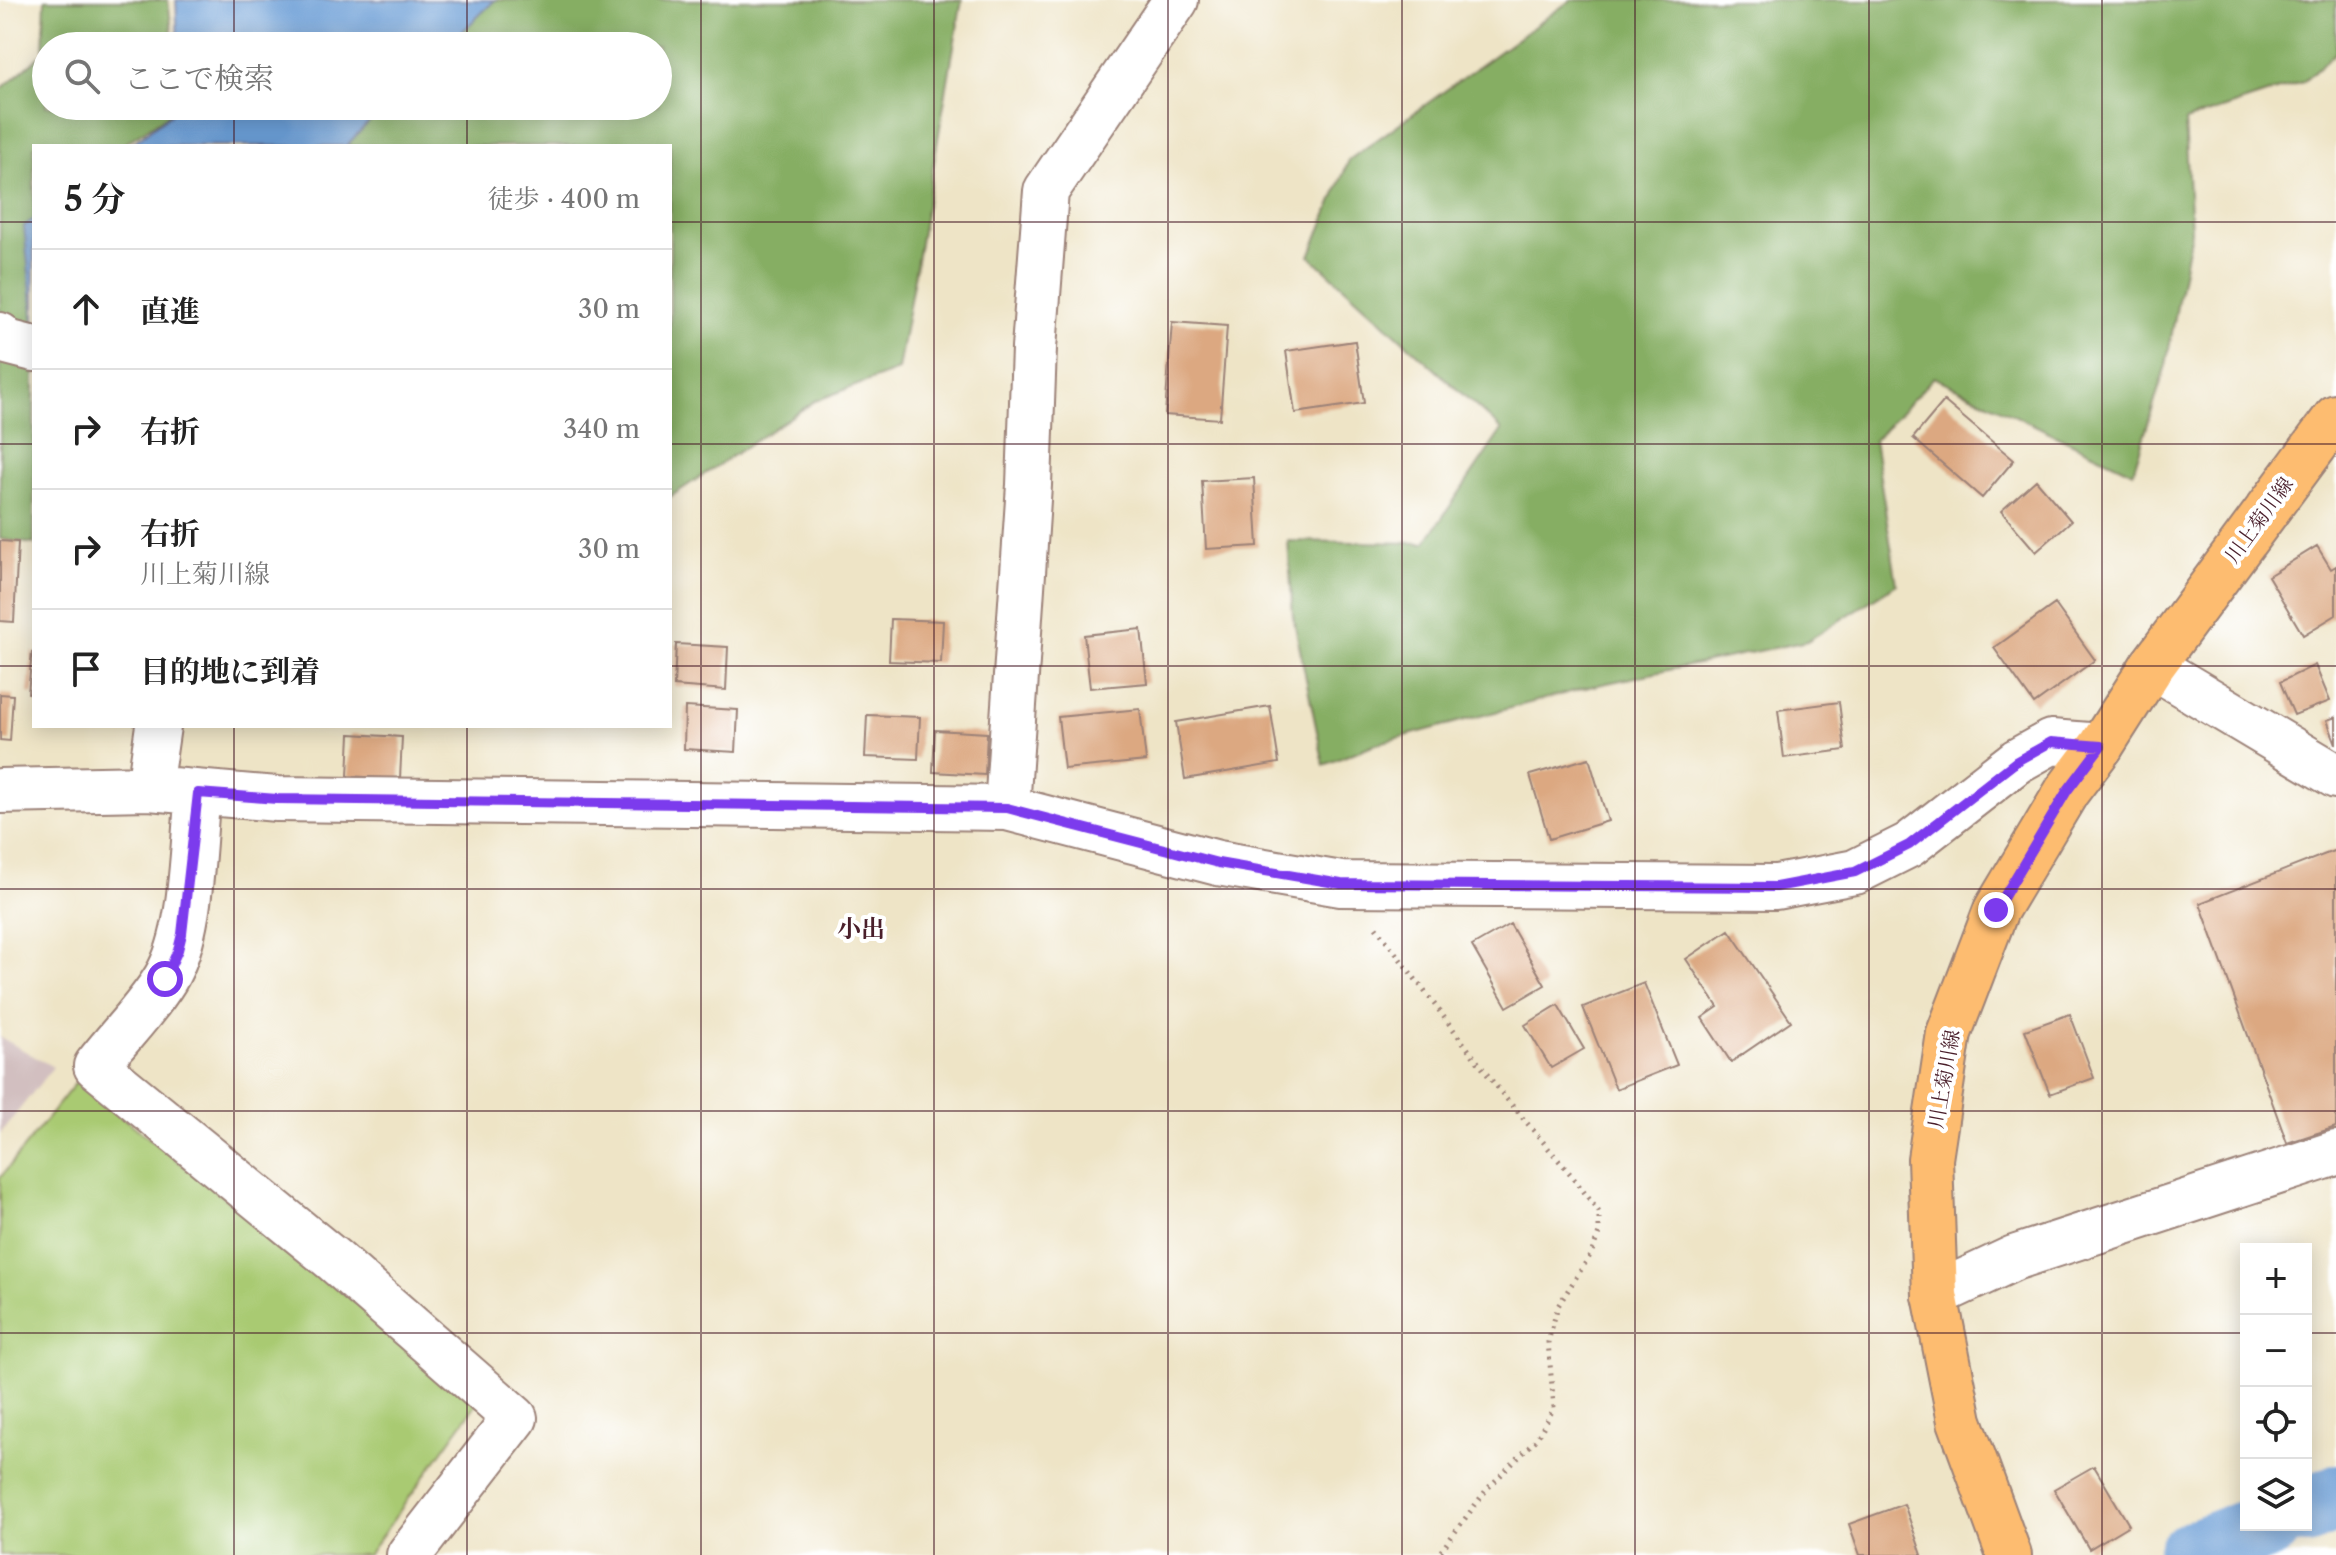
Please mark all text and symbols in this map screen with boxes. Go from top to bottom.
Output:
search box [32,32,672,120]
icon: search [60,54,104,98]
text: ここで検索 [124,60,274,97]
text: 5 分 [64,178,125,220]
text: 徒歩 · 400 m [488,183,640,215]
icon: ahead [64,287,108,331]
text: 直進 [140,293,200,330]
text: 30 m [578,293,640,325]
icon: right [64,407,108,451]
text: 右折 [140,413,200,450]
text: 340 m [563,413,640,445]
street label: 川上菊川線 [2220,472,2298,568]
text: 右折 [140,515,200,552]
icon: right [64,527,108,571]
text: 30 m [578,533,640,565]
text: 川上菊川線 [140,558,270,590]
icon: arrive [64,647,108,691]
text: 目的地に到着 [140,653,320,690]
route end [1978,892,2014,928]
district label: 小出 [837,914,885,943]
route start [147,961,183,997]
street label: 川上菊川線 [1923,1028,1965,1130]
map controls [2240,1243,2312,1531]
button: + [2240,1243,2312,1315]
button: − [2240,1315,2312,1387]
button: locate [2240,1387,2312,1459]
button: layers [2240,1459,2312,1531]

